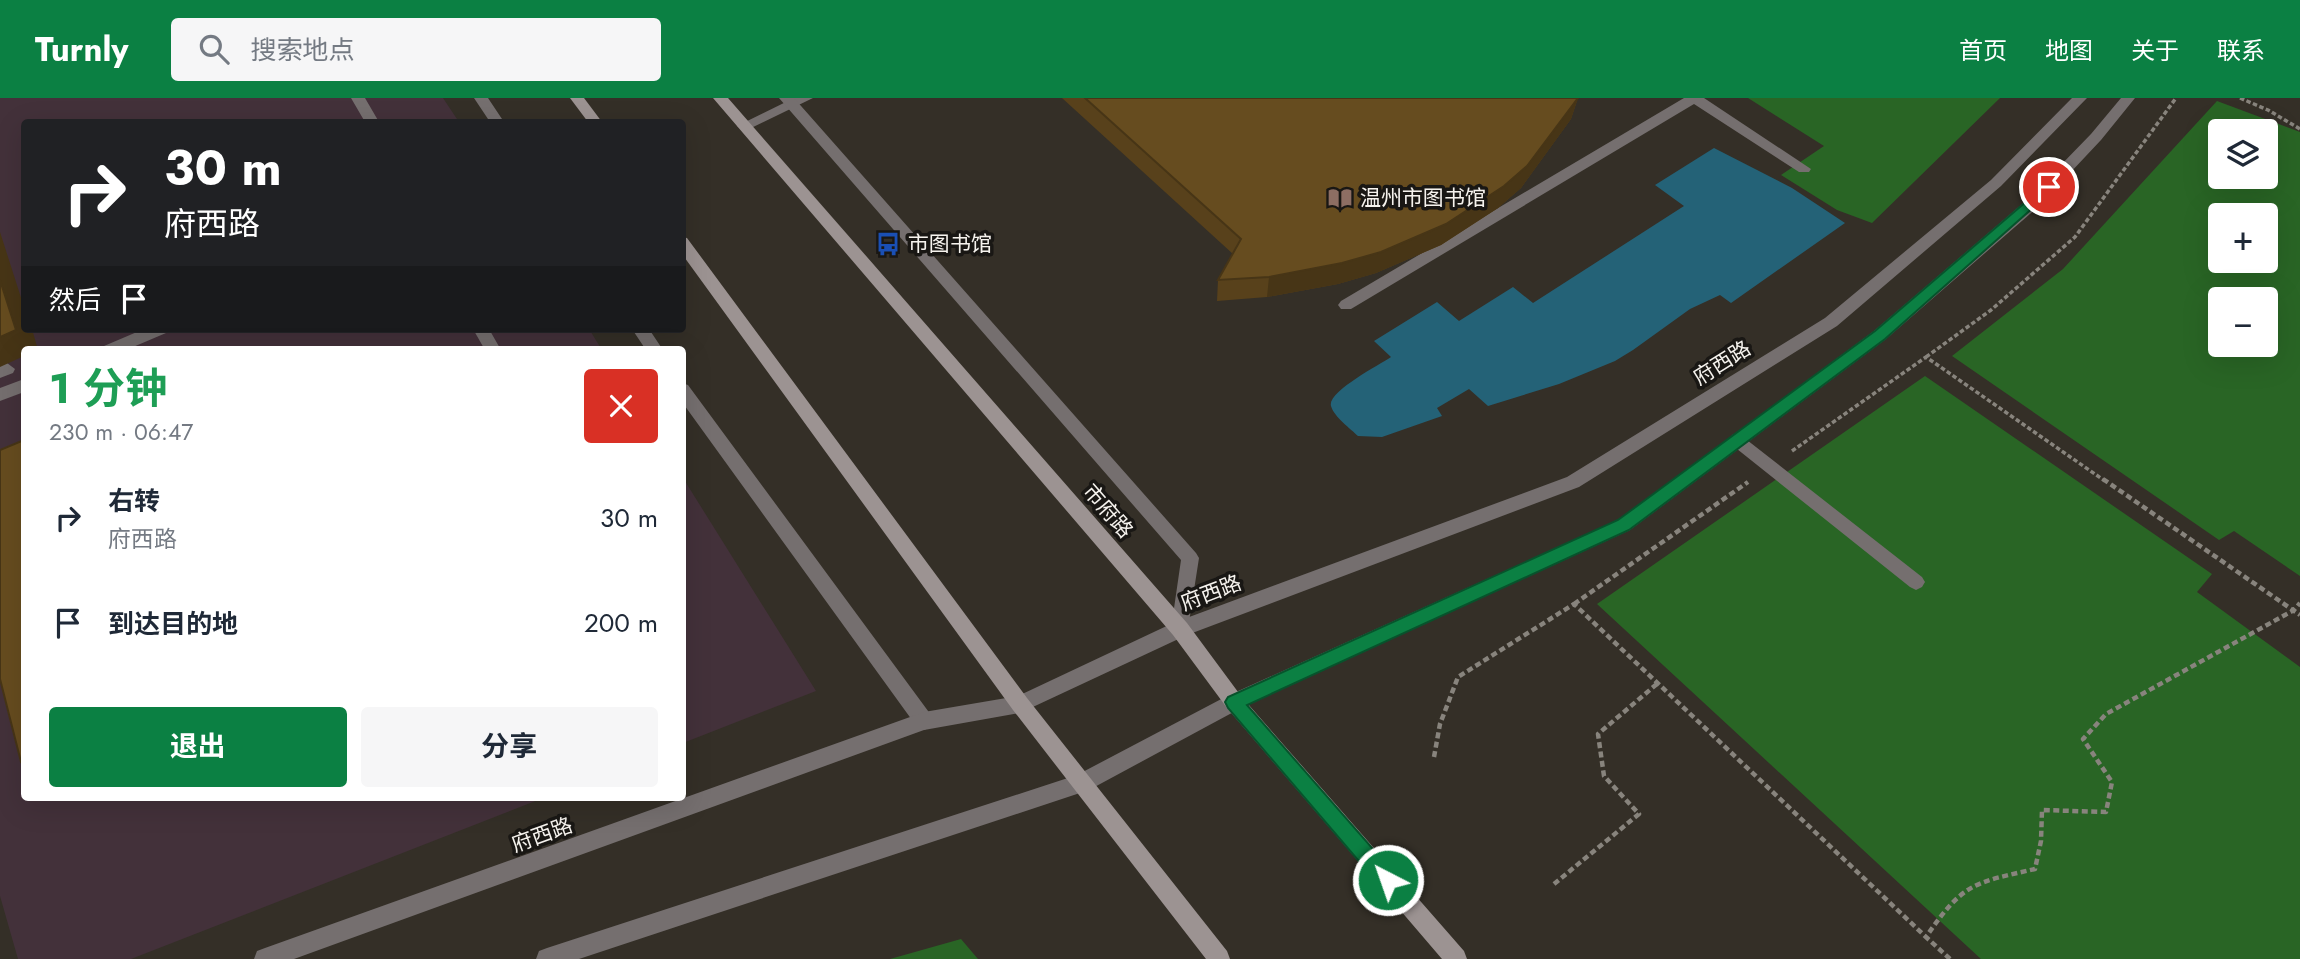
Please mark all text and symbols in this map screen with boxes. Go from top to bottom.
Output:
search box [171,18,661,81]
text: Turnly [35,26,129,73]
icon: search [195,30,233,68]
text: 搜索地点 [251,31,355,69]
text: 首页 [1959,33,2007,68]
text: 地图 [2045,33,2093,68]
text: 关于 [2131,33,2179,68]
text: 联系 [2217,33,2265,68]
map controls [2208,119,2278,357]
button: layers [2208,119,2278,189]
text: 30 m [164,133,282,203]
icon: right [49,147,140,238]
pin [2019,157,2079,217]
icon: arrive [2030,168,2068,206]
place label: 温州市图书馆 [1360,183,1486,213]
library icon: 温州市图书馆 [1326,184,1354,212]
text: 府西路 [164,201,260,247]
button: + [2208,203,2278,273]
place label: 市图书馆 [908,229,992,259]
bus stop icon: 市图书馆 [874,230,902,258]
icon: arrive [115,280,153,318]
text: 然后 [49,281,101,319]
button: − [2208,287,2278,357]
street label: 府西路 [1687,334,1757,392]
text: 1 分钟 [49,358,167,419]
button: close [584,369,658,443]
text: 230 m · 06:47 [49,415,193,449]
street label: 市府路 [1076,477,1140,545]
text: 右转 [108,482,160,520]
icon: right [49,499,87,537]
text: 30 m [600,499,658,537]
text: 府西路 [108,522,177,556]
street label: 府西路 [1176,568,1246,618]
icon: arrive [49,604,87,642]
text: 200 m [584,604,658,642]
text: 到达目的地 [108,605,238,643]
button: 退出 [49,707,347,787]
button: 分享 [361,707,658,787]
street label: 府西路 [507,810,577,860]
position arrow [1351,843,1425,917]

